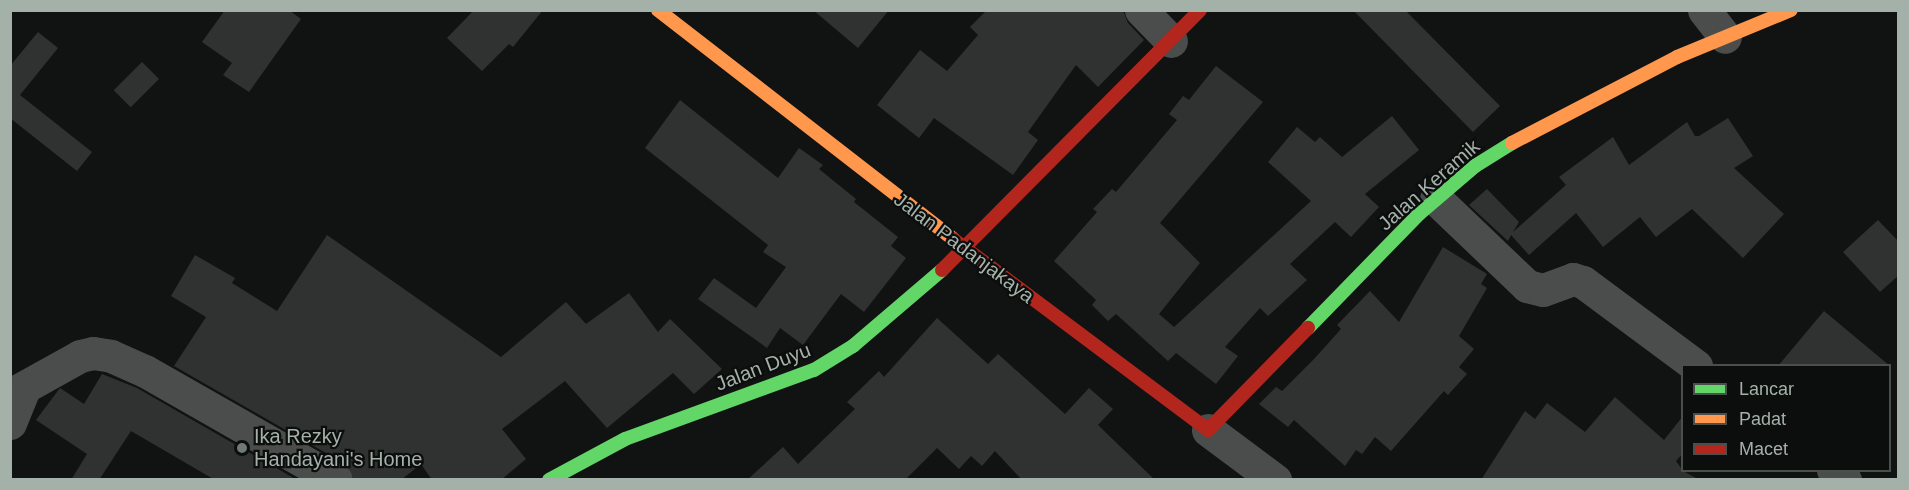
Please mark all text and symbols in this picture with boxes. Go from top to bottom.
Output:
street label: Jalan Keramik [1373,134,1485,236]
street label: Jalan Padanjakaya [889,188,1039,308]
street label: Jalan Duyu [712,338,814,396]
legend [1681,364,1891,472]
text: Lancar [1739,379,1794,399]
text: Padat [1739,409,1786,429]
place label: Ika Rezky Handayani's Home [254,424,422,471]
text: Macet [1739,439,1788,459]
marker: Ika Rezky Handayani's Home [235,441,249,455]

